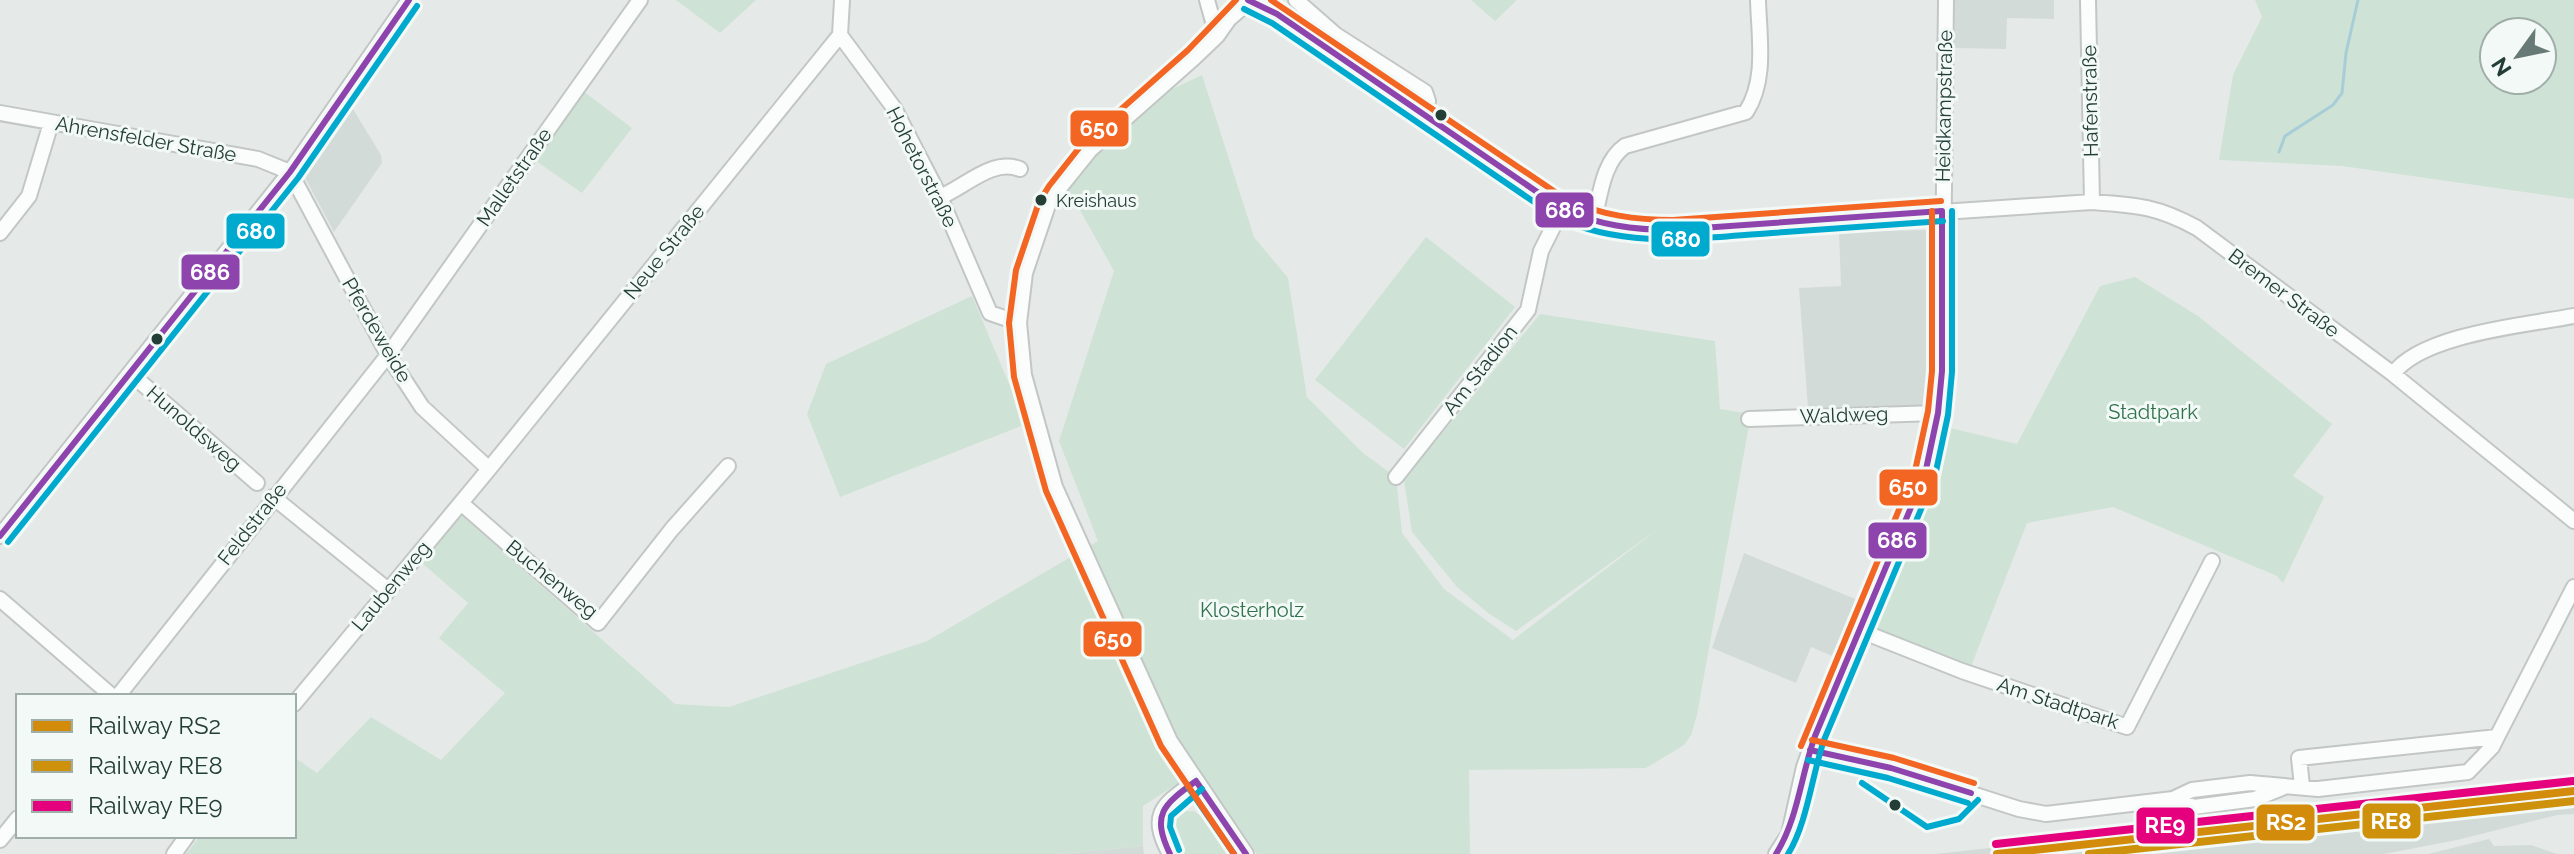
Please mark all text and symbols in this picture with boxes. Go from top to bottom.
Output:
north arrow [2478,16,2558,96]
street label: Heidkampstraße [1931,29,1957,182]
street label: Hafenstraße [2077,44,2103,157]
text: N [2486,53,2517,81]
street label: Hohetorstraße [881,103,963,232]
unlabelled marker [1433,107,1449,123]
line badge: 650 [1069,109,1130,148]
street label: Ahrensfelder Straße [54,111,239,167]
text: 650 [1079,115,1119,141]
street label: Malletstraße [471,123,557,231]
place label: Kreishaus [1056,190,1137,211]
line badge: 686 [1534,191,1595,229]
marker: Kreishaus [1033,192,1049,208]
text: 686 [1545,197,1585,223]
street label: Neue Straße [618,200,710,304]
line badge: 680 [225,212,286,250]
text: 680 [236,218,276,244]
line badge: 680 [1650,220,1711,258]
text: 680 [1661,226,1701,252]
street label: Bremer Straße [2224,243,2344,343]
line badge: 686 [180,253,241,291]
text: 686 [190,259,230,285]
street label: Pferdeweide [337,273,417,387]
street label: Am Stadion [1438,320,1522,420]
unlabelled marker [149,331,165,347]
street label: Hunoldsweg [142,380,246,476]
park label: Stadtpark [2108,400,2198,424]
street label: Waldweg [1799,401,1889,429]
line badge: 650 [1878,468,1939,507]
text: 650 [1888,474,1928,500]
street label: Feldstraße [212,478,292,570]
line badge: 686 [1867,521,1928,560]
text: 686 [1877,527,1917,553]
street label: Buchenweg [501,535,603,623]
street label: Laubenweg [346,536,436,636]
park label: Klosterholz [1200,598,1304,622]
line badge: 650 [1082,620,1143,658]
text: 650 [1093,626,1133,652]
street label: Am Stadtpark [1994,672,2122,734]
legend [16,694,296,838]
text: Railway RS2 [88,711,221,740]
text: Railway RE8 [88,751,223,780]
text: Railway RE9 [88,791,223,820]
unlabelled marker [1887,797,1903,813]
line badge: RE8 [2361,802,2422,840]
line badge: RS2 [2255,803,2316,842]
line badge: RE9 [2135,806,2196,845]
text: RE8 [2370,808,2412,834]
text: RS2 [2266,809,2306,835]
text: RE9 [2145,812,2185,838]

